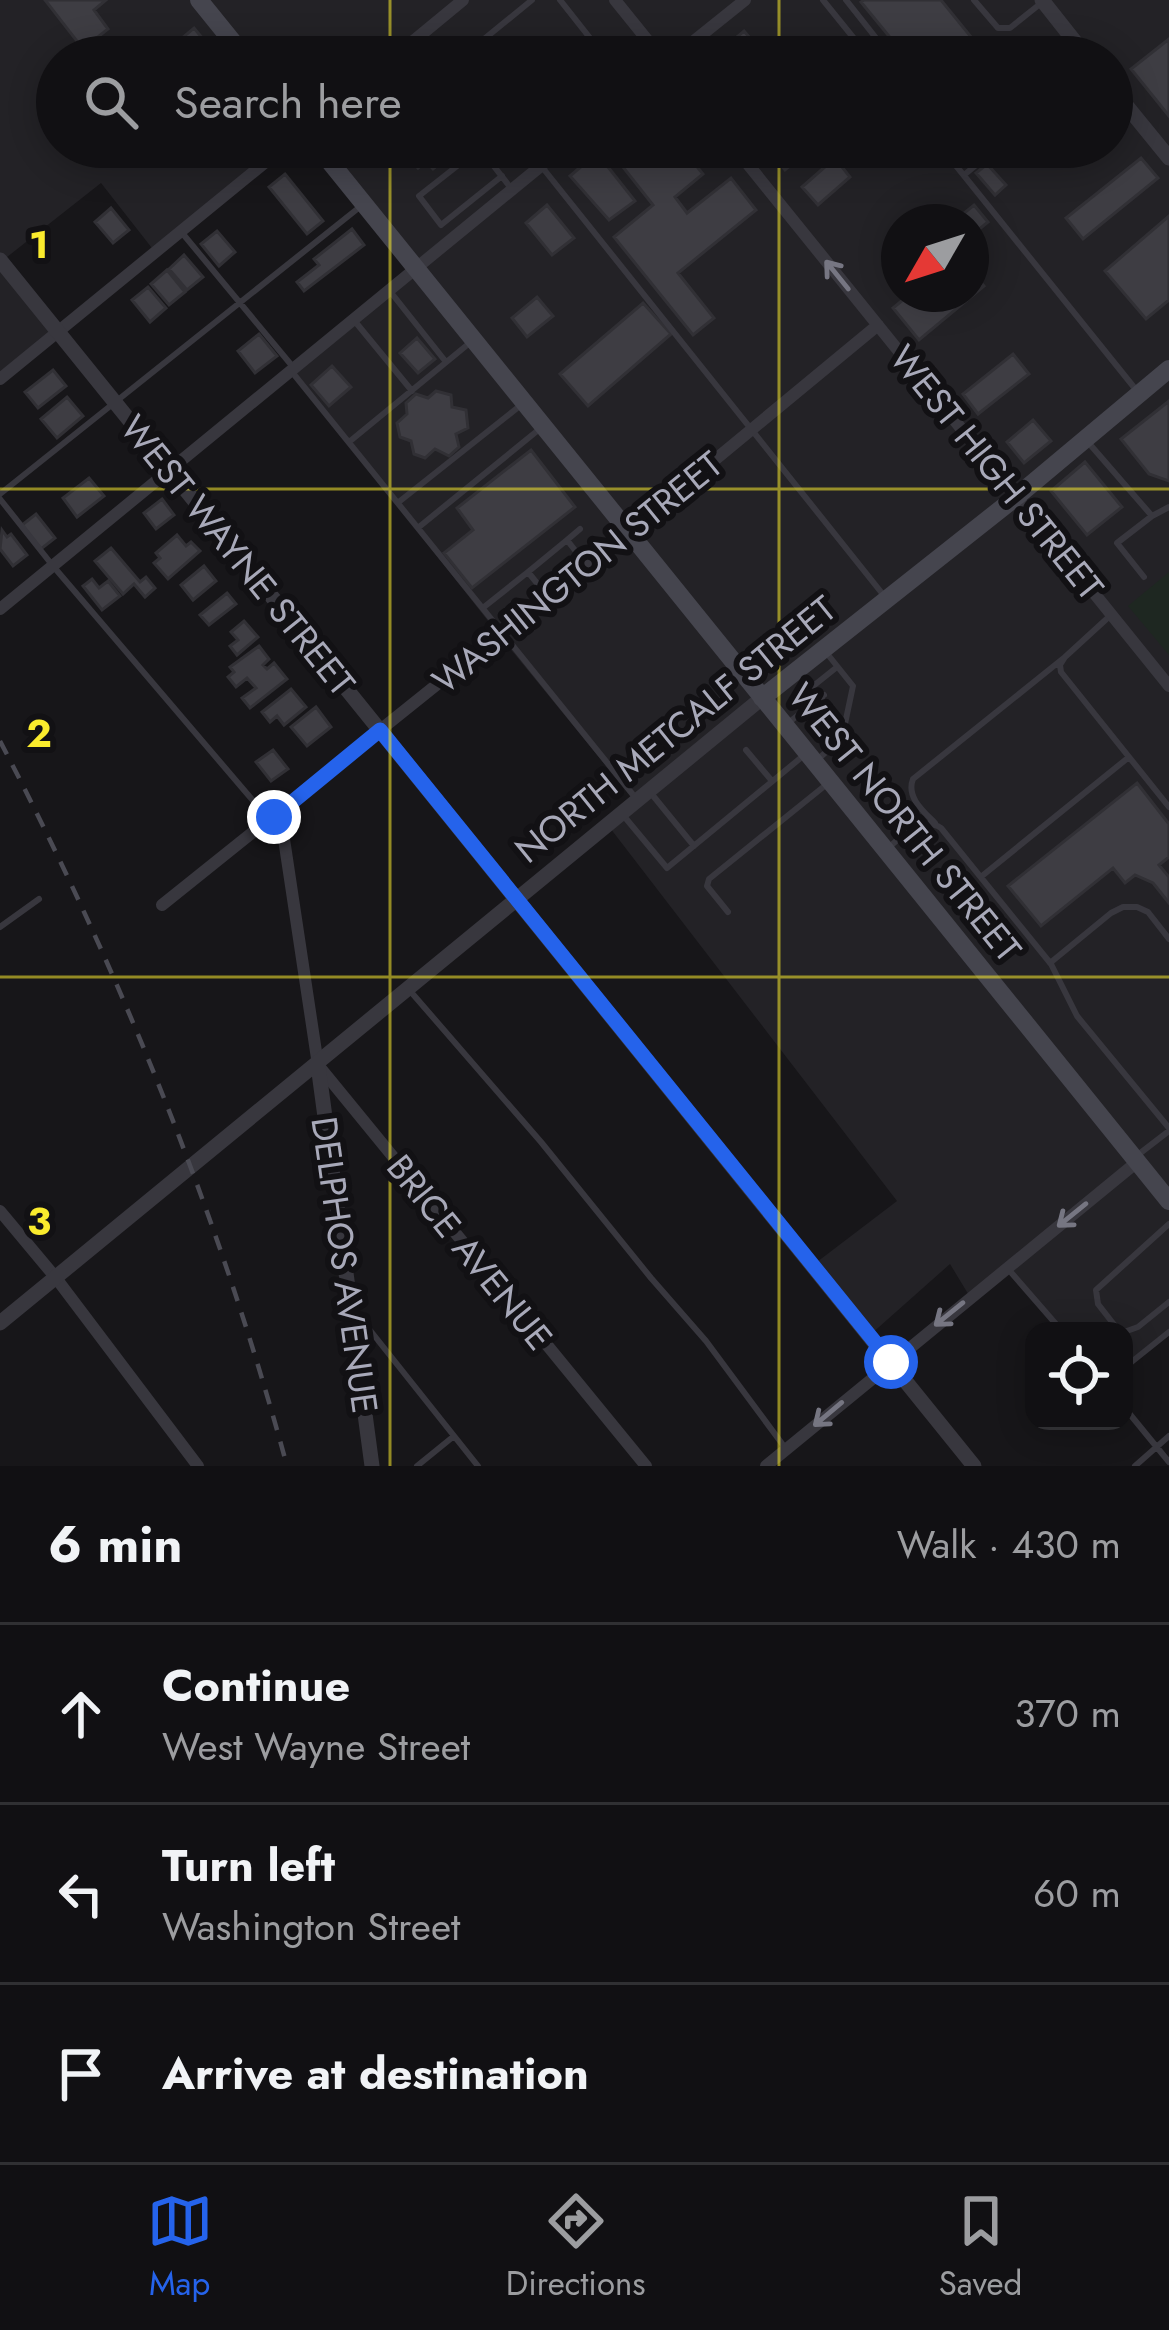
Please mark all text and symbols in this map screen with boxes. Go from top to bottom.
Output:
search box [36,36,1133,168]
icon: search [78,69,144,135]
text: Search here [174,70,402,135]
north arrow [881,204,989,312]
text: 1 [29,216,49,273]
one-way arrow [824,259,851,291]
street label: WEST HIGH STREET [878,333,1116,611]
street label: WEST WAYNE STREET [108,404,368,707]
street label: WASHINGTON STREET [421,438,733,705]
street label: NORTH METCALF STREET [503,583,847,875]
street label: WEST NORTH STREET [776,671,1034,973]
text: 2 [26,705,52,762]
route end [247,790,301,844]
street label: DELPHOS AVENUE [298,1113,392,1417]
street label: BRICE AVENUE [375,1143,565,1361]
text: 3 [27,1193,51,1250]
one-way arrow [1057,1200,1088,1228]
one-way arrow [934,1300,965,1328]
map controls [1025,1322,1133,1430]
button: locate [1025,1322,1133,1430]
route start [864,1335,918,1389]
one-way arrow [813,1399,844,1427]
text: 6 min [48,1507,183,1581]
text: Walk · 430 m [897,1516,1121,1573]
text: Continue [162,1653,350,1718]
icon: ahead [48,1681,114,1747]
text: 370 m [1014,1685,1121,1742]
text: West Wayne Street [162,1718,470,1775]
text: Turn left [162,1833,335,1898]
icon: left [48,1861,114,1927]
text: 60 m [1033,1865,1121,1922]
text: Washington Street [162,1898,460,1955]
icon: arrive [48,2041,114,2107]
text: Arrive at destination [162,2041,589,2106]
tab: Map [147,2188,213,2307]
tab: Directions [506,2188,646,2307]
tab: Saved [939,2188,1022,2307]

